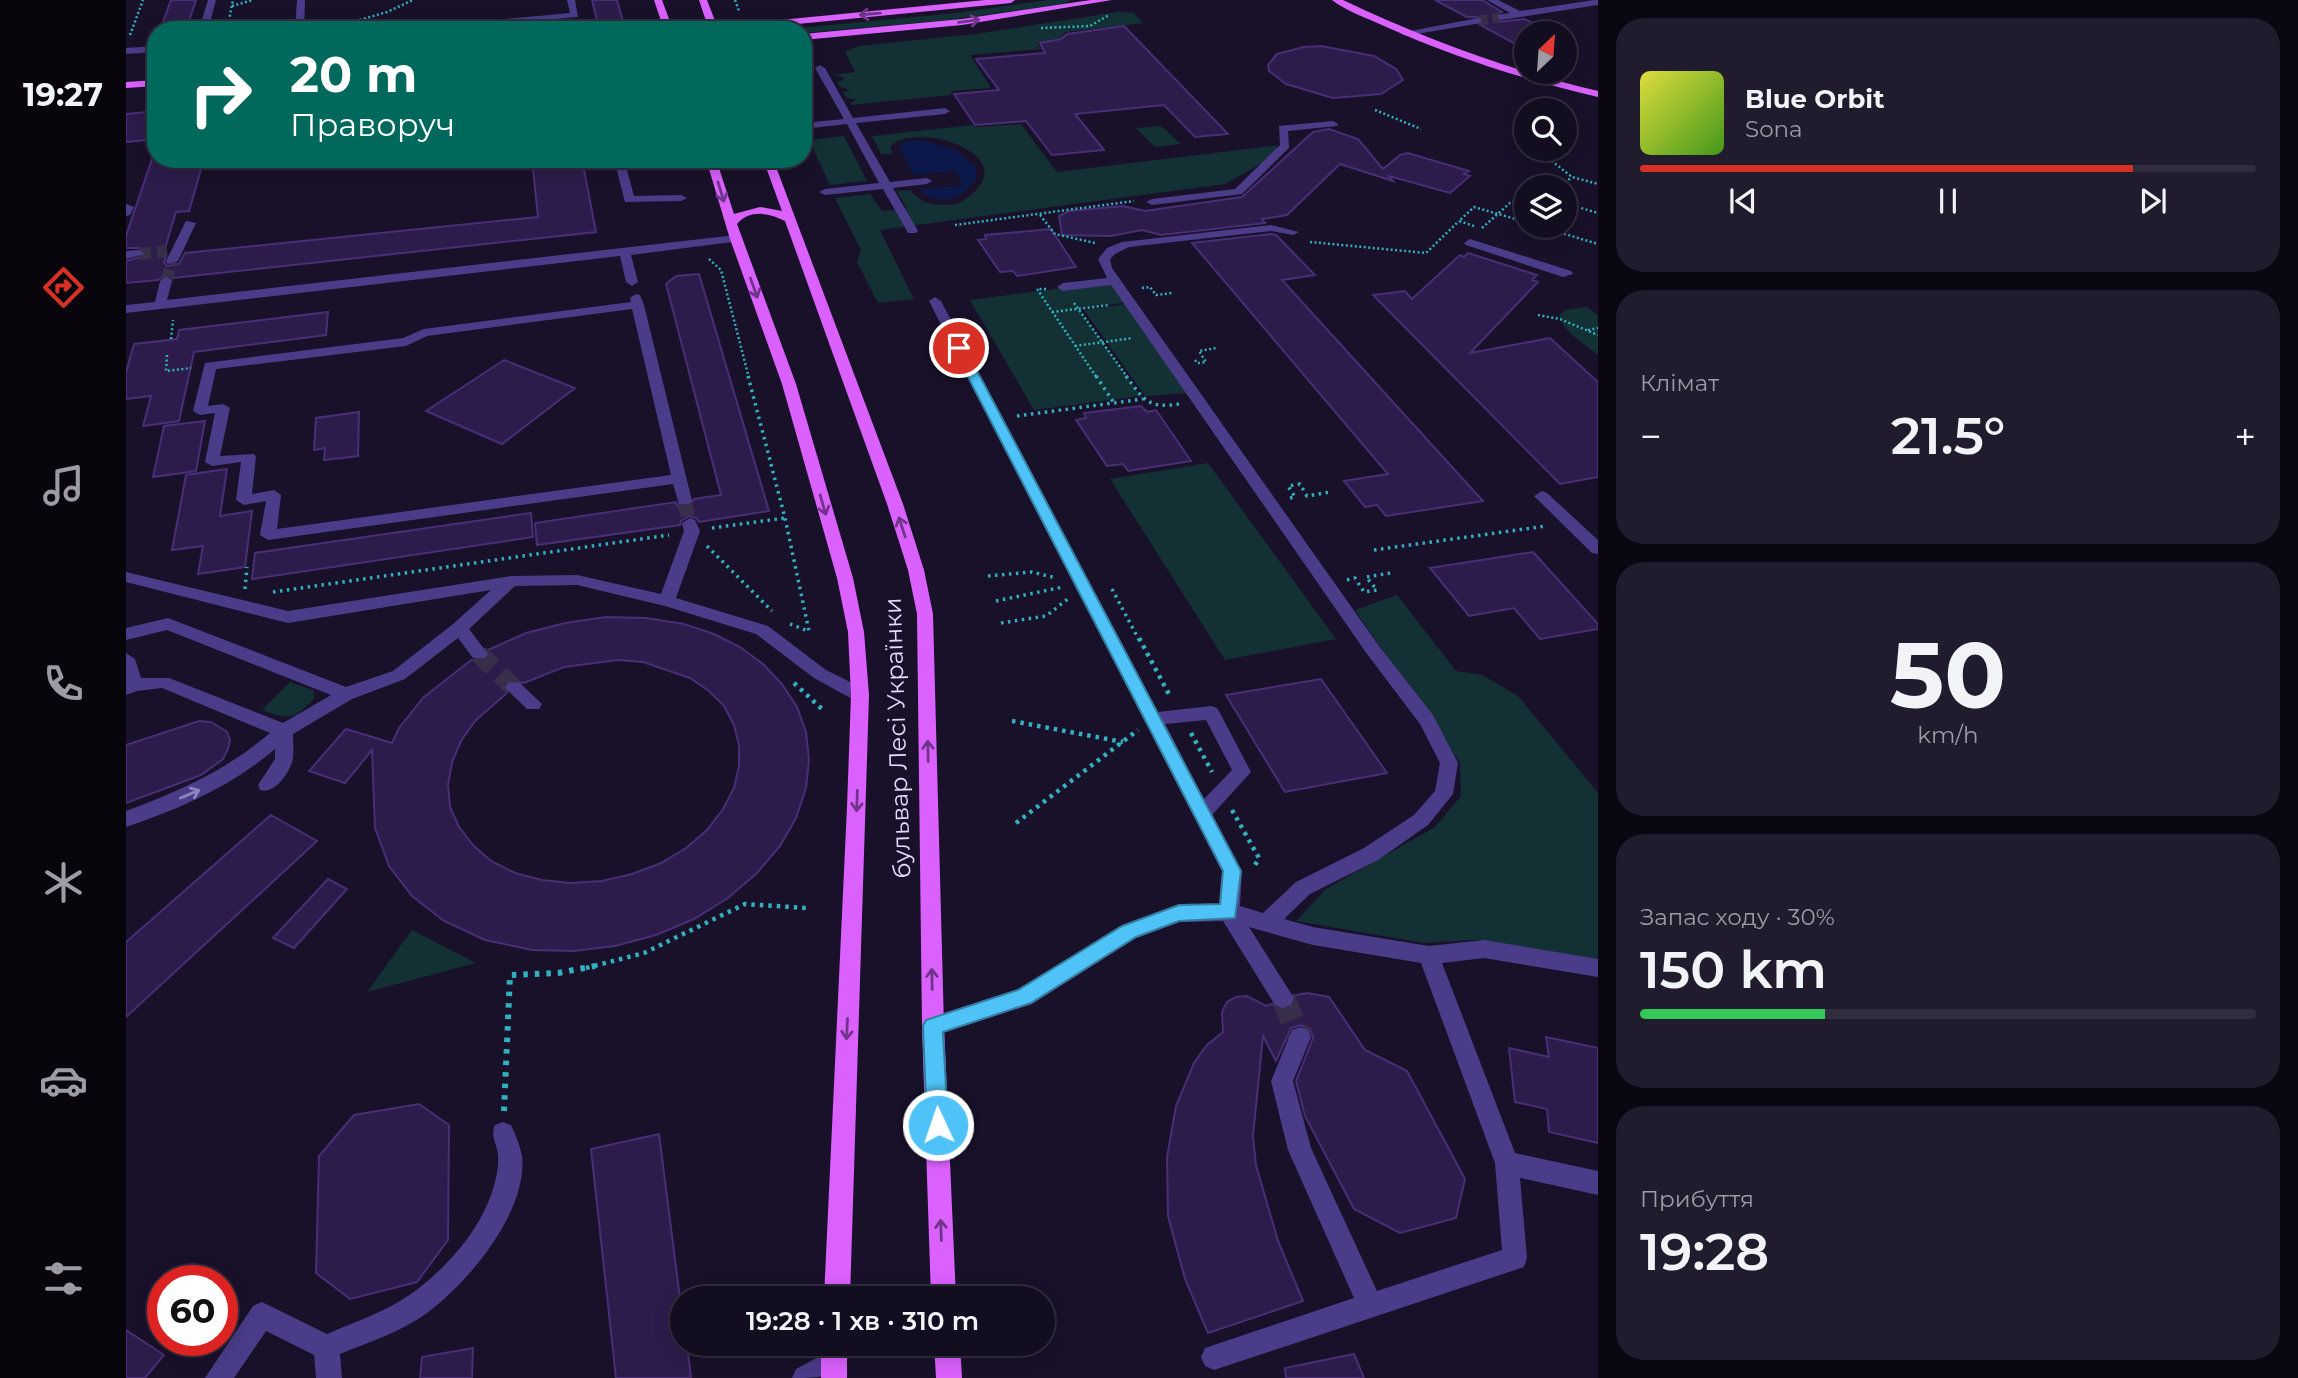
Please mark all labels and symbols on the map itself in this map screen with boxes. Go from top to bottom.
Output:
one-way arrow [859,8,882,21]
one-way arrow [957,15,980,28]
north arrow [1514,21,1577,84]
one-way arrow [716,180,729,202]
one-way arrow [748,277,761,299]
pin [929,318,989,378]
one-way arrow [818,493,831,515]
one-way arrow [895,516,908,538]
street label: бульвар Лесі Українки [878,597,916,879]
one-way arrow [922,740,935,763]
one-way arrow [178,787,200,800]
one-way arrow [851,790,864,813]
one-way arrow [925,967,939,990]
one-way arrow [841,1017,854,1040]
position arrow [901,1088,975,1162]
one-way arrow [934,1219,947,1242]
speed limit sign: 60 [147,1265,238,1356]

